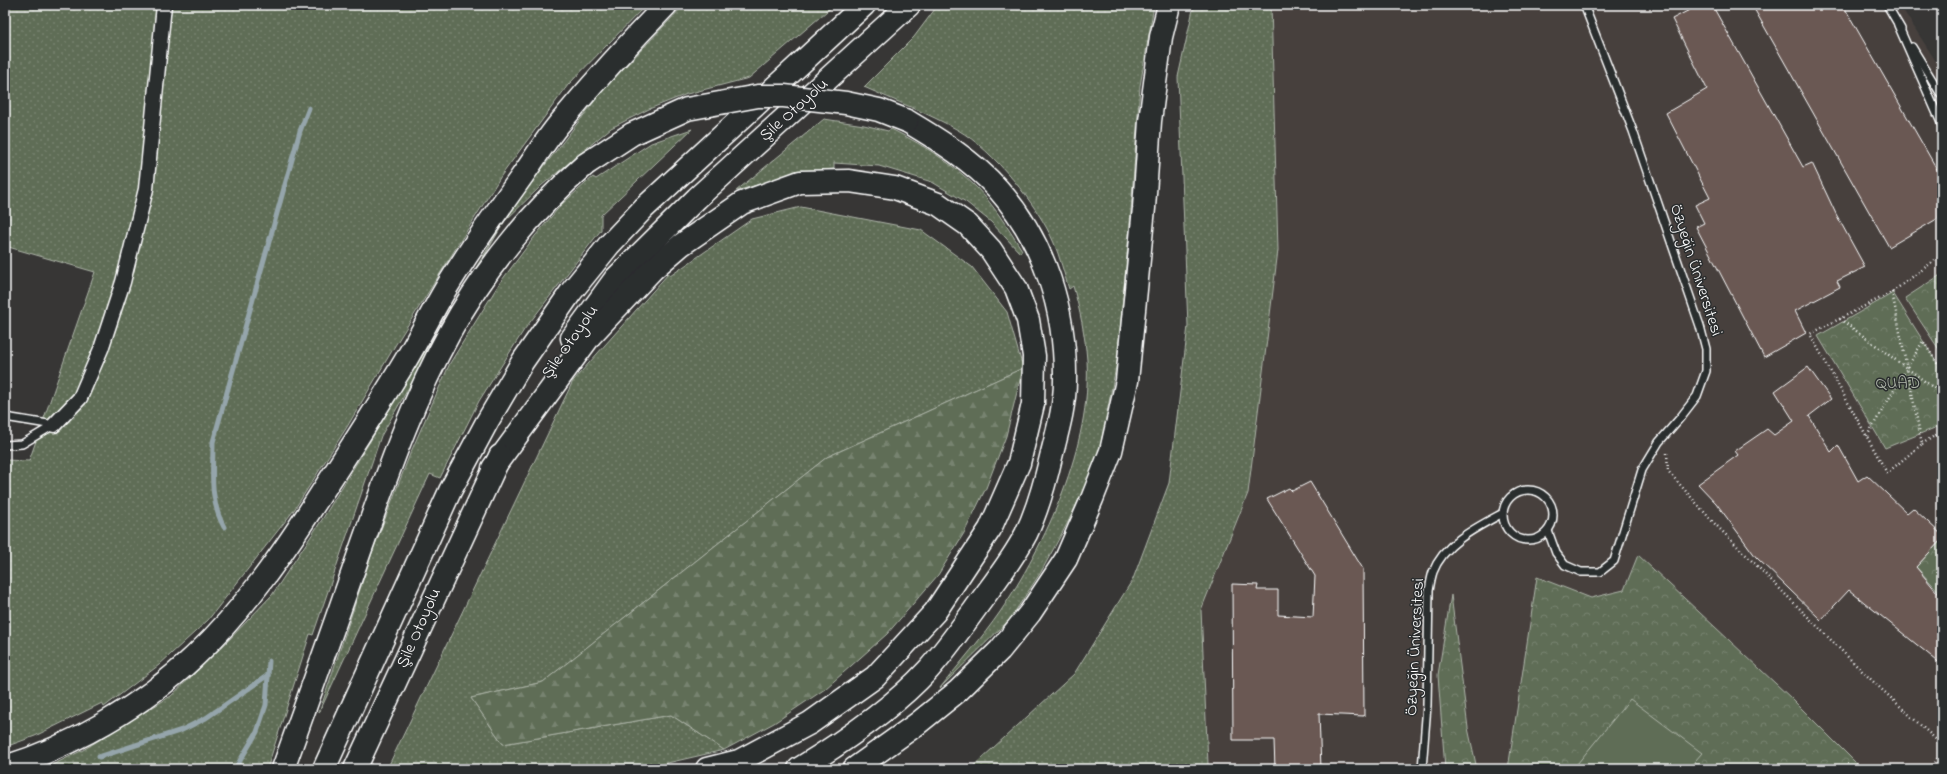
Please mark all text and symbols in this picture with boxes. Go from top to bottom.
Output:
street label: Şile Otoyolu [754,72,835,149]
street label: Özyeğin Üniversitesi [1661,201,1729,340]
street label: Şile Otoyolu [535,300,606,385]
park label: QUAD [1876,371,1920,396]
street label: Özyeğin Üniversitesi [1399,578,1433,716]
street label: Şile Otoyolu [390,584,449,672]

